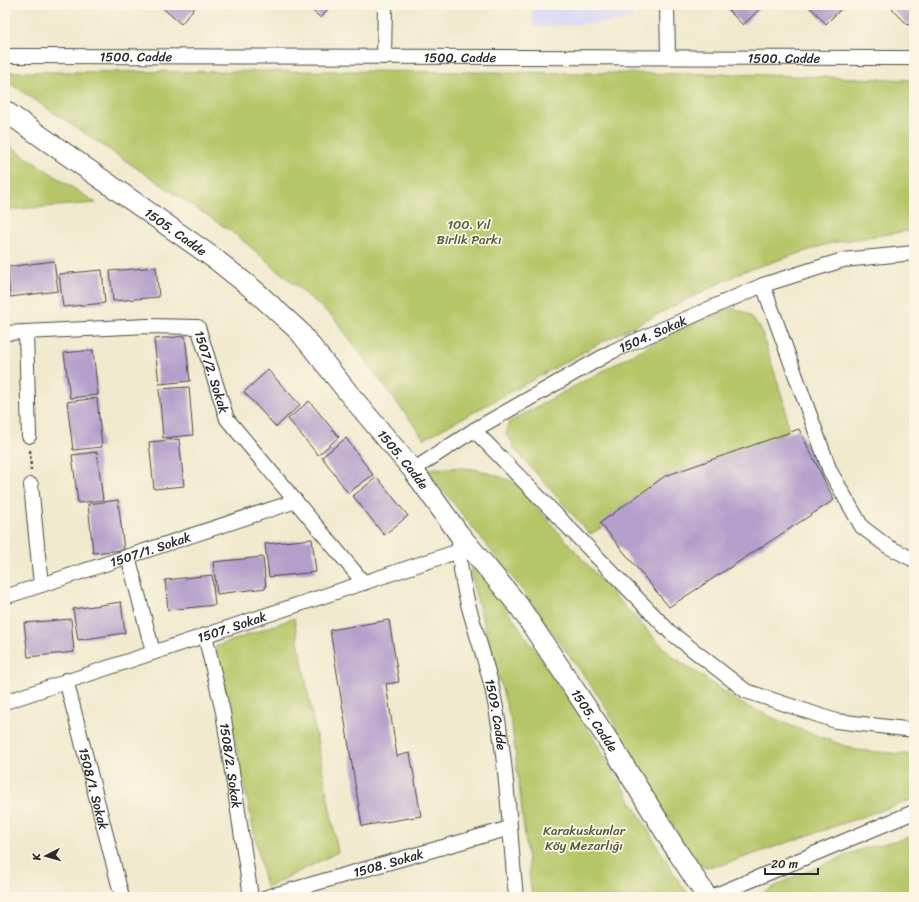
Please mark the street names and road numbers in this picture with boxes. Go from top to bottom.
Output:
street label: 1500. Cadde [100,45,173,68]
street label: 1500. Cadde [424,46,497,69]
street label: 1500. Cadde [748,47,821,70]
street label: 1505. Cadde [139,202,212,262]
street label: 1504. Sokak [615,309,691,359]
street label: 1507/2. Sokak [188,328,235,416]
street label: 1505. Cadde [371,424,435,495]
street label: 1507/1. Sokak [107,525,194,574]
street label: 1507. Sokak [194,605,270,649]
street label: 1509. Cadde [478,676,513,752]
street label: 1505. Cadde [565,684,624,757]
street label: 1508/2. Sokak [213,721,248,810]
street label: 1508/1. Sokak [72,745,115,832]
street label: 1508. Sokak [351,842,426,884]

